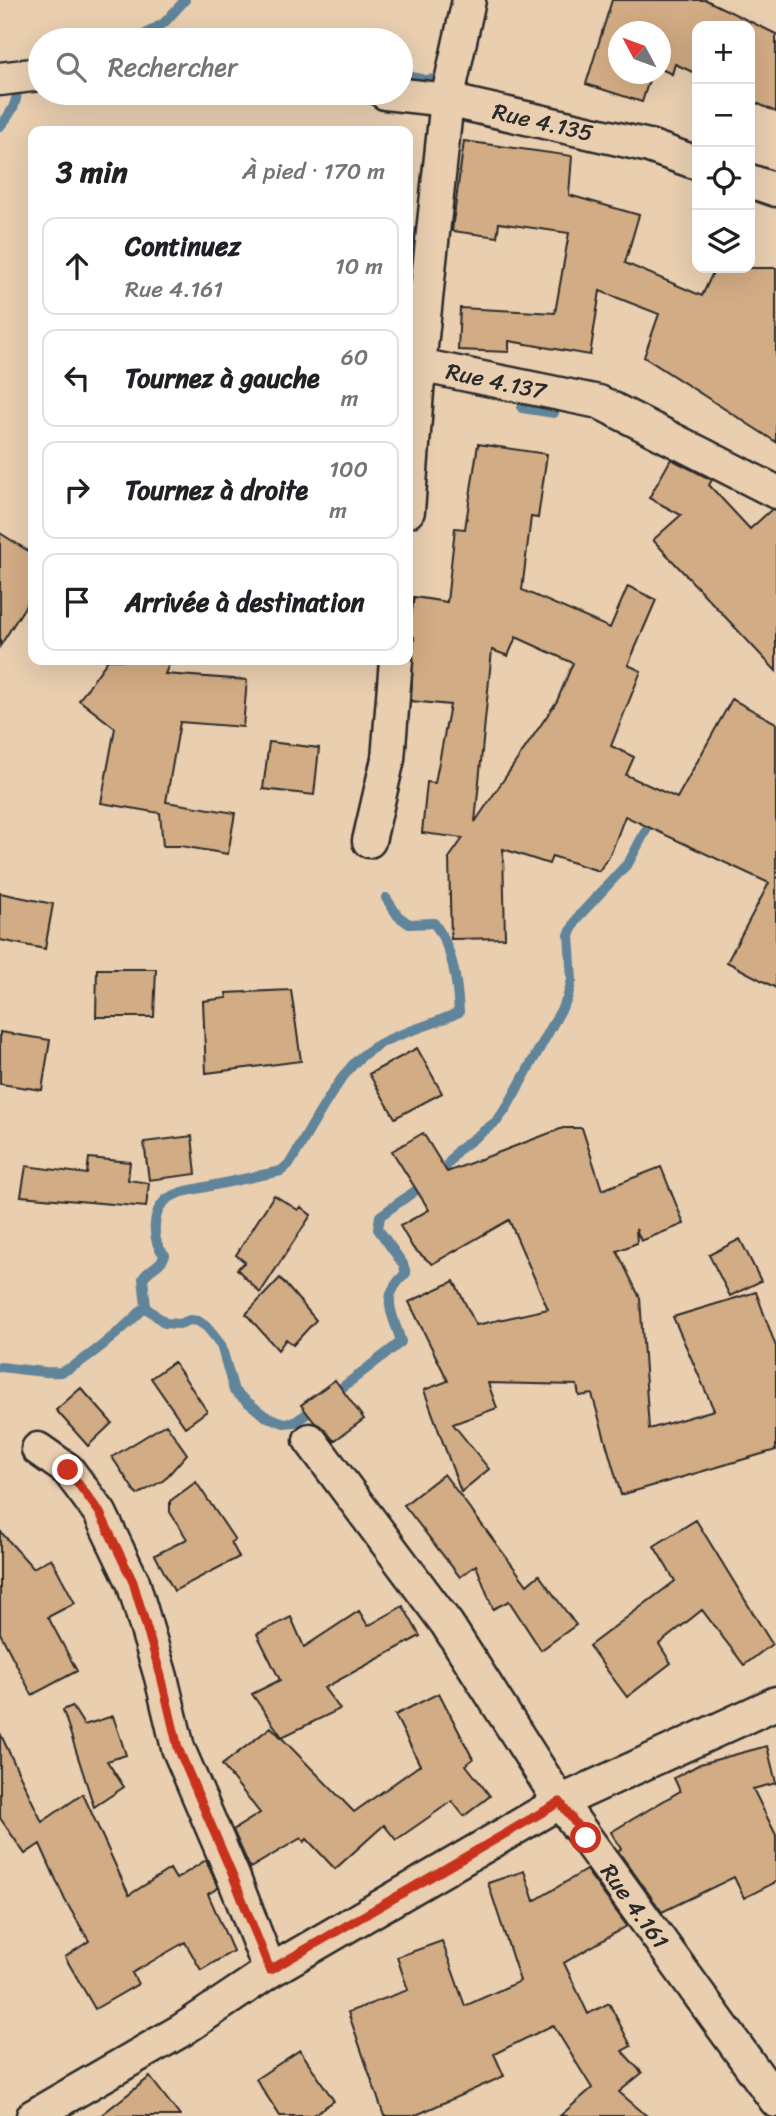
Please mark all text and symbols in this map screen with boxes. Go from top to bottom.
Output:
north arrow [608,21,671,84]
map controls [692,21,755,273]
button: + [692,21,755,84]
search box [28,28,413,105]
text: Rechercher [108,44,238,90]
icon: search [52,48,90,86]
button: − [692,84,755,147]
street label: Rue 4.135 [489,91,597,154]
text: 3 min [56,145,128,199]
button: locate [692,147,755,210]
text: À pied · 170 m [242,151,385,192]
button: layers [692,210,755,273]
text: Continuez [125,223,241,269]
text: 10 m [335,246,383,287]
icon: ahead [58,247,96,285]
text: Rue 4.161 [125,269,223,310]
text: 60 m [341,337,368,419]
street label: Rue 4.137 [442,351,551,412]
text: Tournez à gauche [125,355,320,401]
icon: left [58,359,96,397]
text: 100 m [329,449,368,531]
text: Tournez à droite [125,467,308,513]
icon: right [58,471,96,509]
text: Arrivée à destination [125,579,365,625]
icon: arrive [58,583,96,621]
route end [52,1454,83,1485]
route start [570,1822,601,1853]
street label: Rue 4.161 [589,1855,680,1958]

